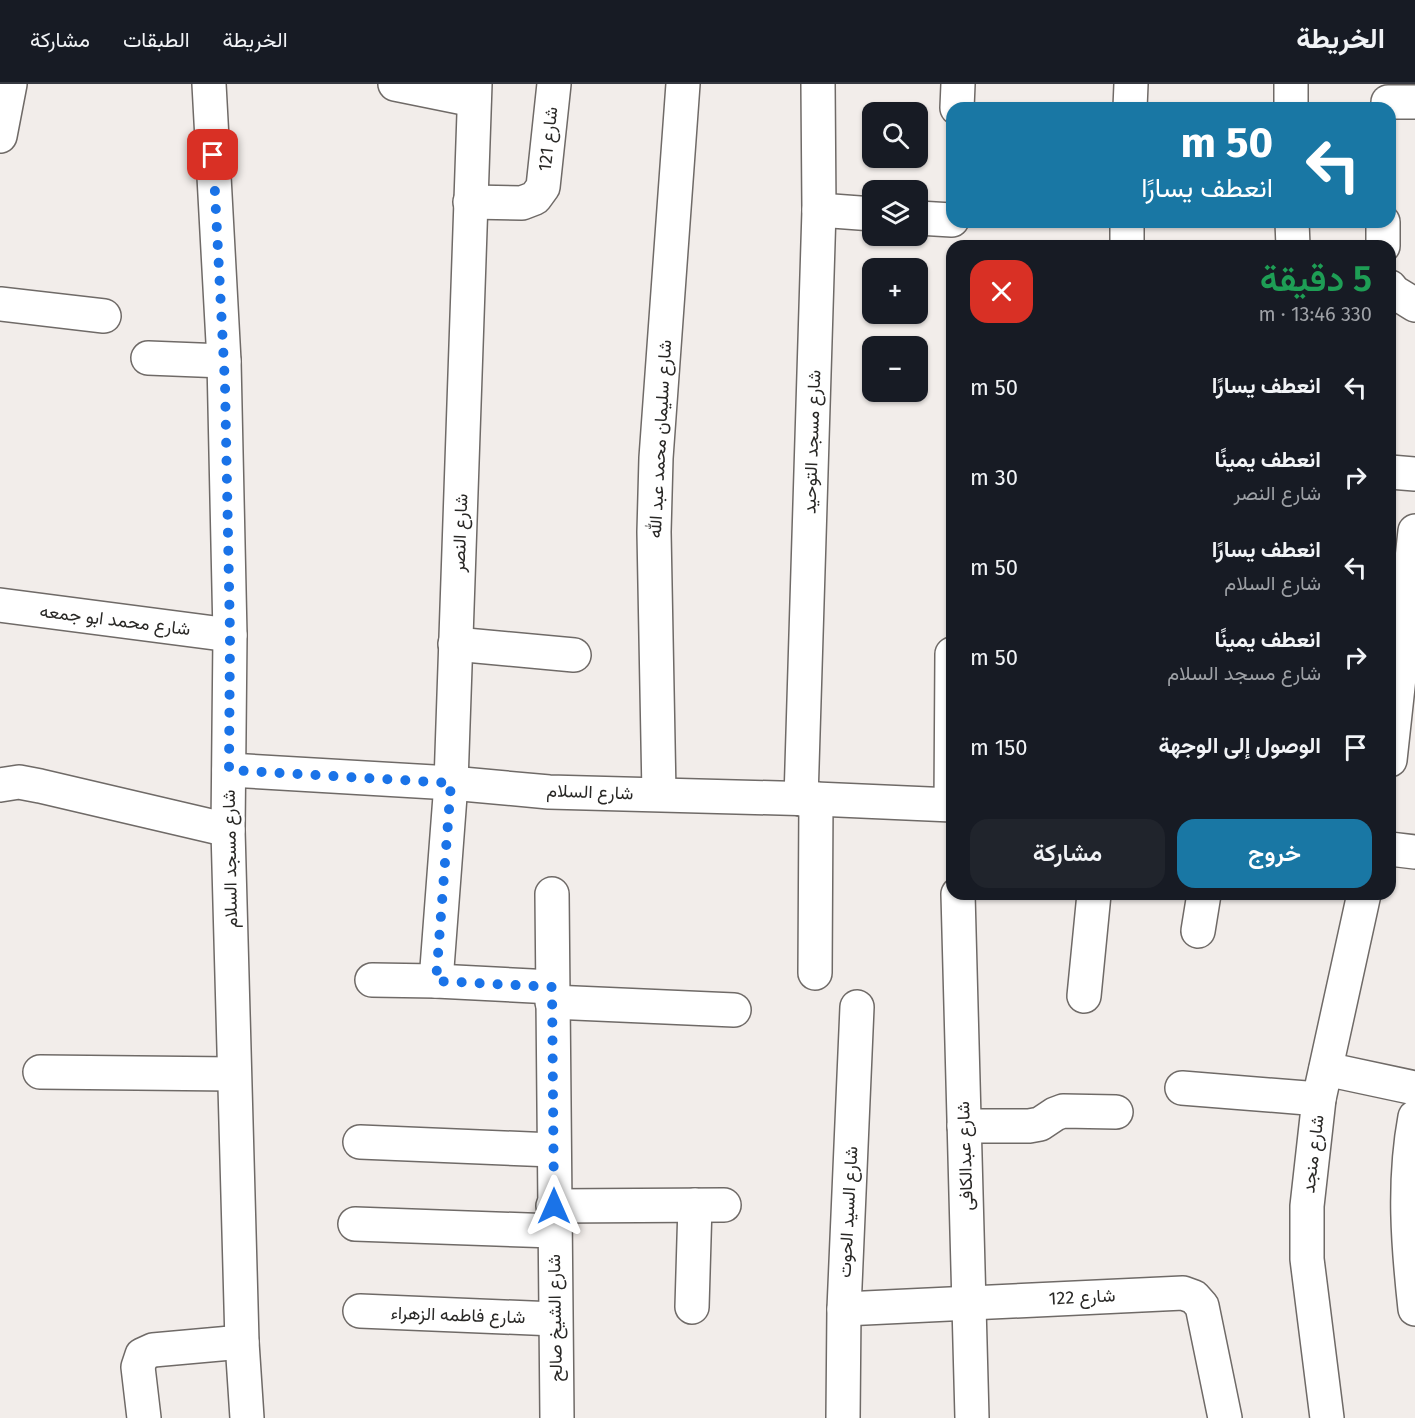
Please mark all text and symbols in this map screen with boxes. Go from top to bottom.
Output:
text: الخريطة [1296,22,1385,55]
text: مشاركة [30,27,90,53]
text: الطبقات [123,27,190,53]
text: الخريطة [223,27,288,53]
map controls [862,102,928,402]
button: search [862,102,928,168]
street label: شارع 121 [534,106,563,173]
text: 50 m [1180,118,1273,168]
icon: left [1294,126,1372,204]
pin [187,129,238,180]
icon: arrive [196,138,229,171]
text: انعطف يسارًا [1141,172,1273,204]
button: layers [862,180,928,246]
text: 5 دقيقة [1260,257,1372,301]
button: + [862,258,928,324]
button: close [970,260,1033,323]
text: 330 m · 13:46 [1258,302,1372,326]
button: − [862,336,928,402]
street label: شارع سليمان محمد عبد الله [644,339,677,539]
street label: شارع مسجد التوحيد [798,369,827,515]
icon: left [1339,371,1372,404]
text: انعطف يسارًا [1212,372,1321,399]
text: 50 m [970,374,1018,401]
text: انعطف يمينًا [1214,446,1321,473]
icon: right [1339,461,1372,494]
text: 30 m [970,464,1018,491]
text: شارع النصر [1233,481,1321,505]
street label: شارع النصر [448,493,473,574]
text: انعطف يسارًا [1212,536,1321,563]
icon: left [1339,551,1372,584]
text: 50 m [970,554,1018,581]
text: شارع السلام [1224,571,1321,595]
street label: شارع محمد ابو جمعه [38,600,192,641]
text: انعطف يمينًا [1214,626,1321,653]
icon: right [1339,641,1372,674]
text: 50 m [970,644,1018,671]
text: شارع مسجد السلام [1167,661,1321,685]
icon: arrive [1339,731,1372,764]
text: الوصول إلى الوجهة [1158,732,1321,759]
text: 150 m [970,734,1028,761]
street label: شارع السلام [546,779,634,806]
street label: شارع مسجد السلام [218,790,243,928]
button: مشاركة [970,819,1165,888]
button: خروج [1177,819,1372,888]
street label: شارع عبدالكافى [952,1101,979,1211]
street label: شارع منجد [1297,1114,1330,1194]
street label: شارع السيد الحوت [834,1146,863,1278]
position arrow [522,1174,586,1238]
street label: شارع الشيخ صالح [543,1254,568,1382]
street label: شارع 122 [1048,1284,1116,1311]
street label: شارع فاطمه الزهراء [390,1302,526,1329]

